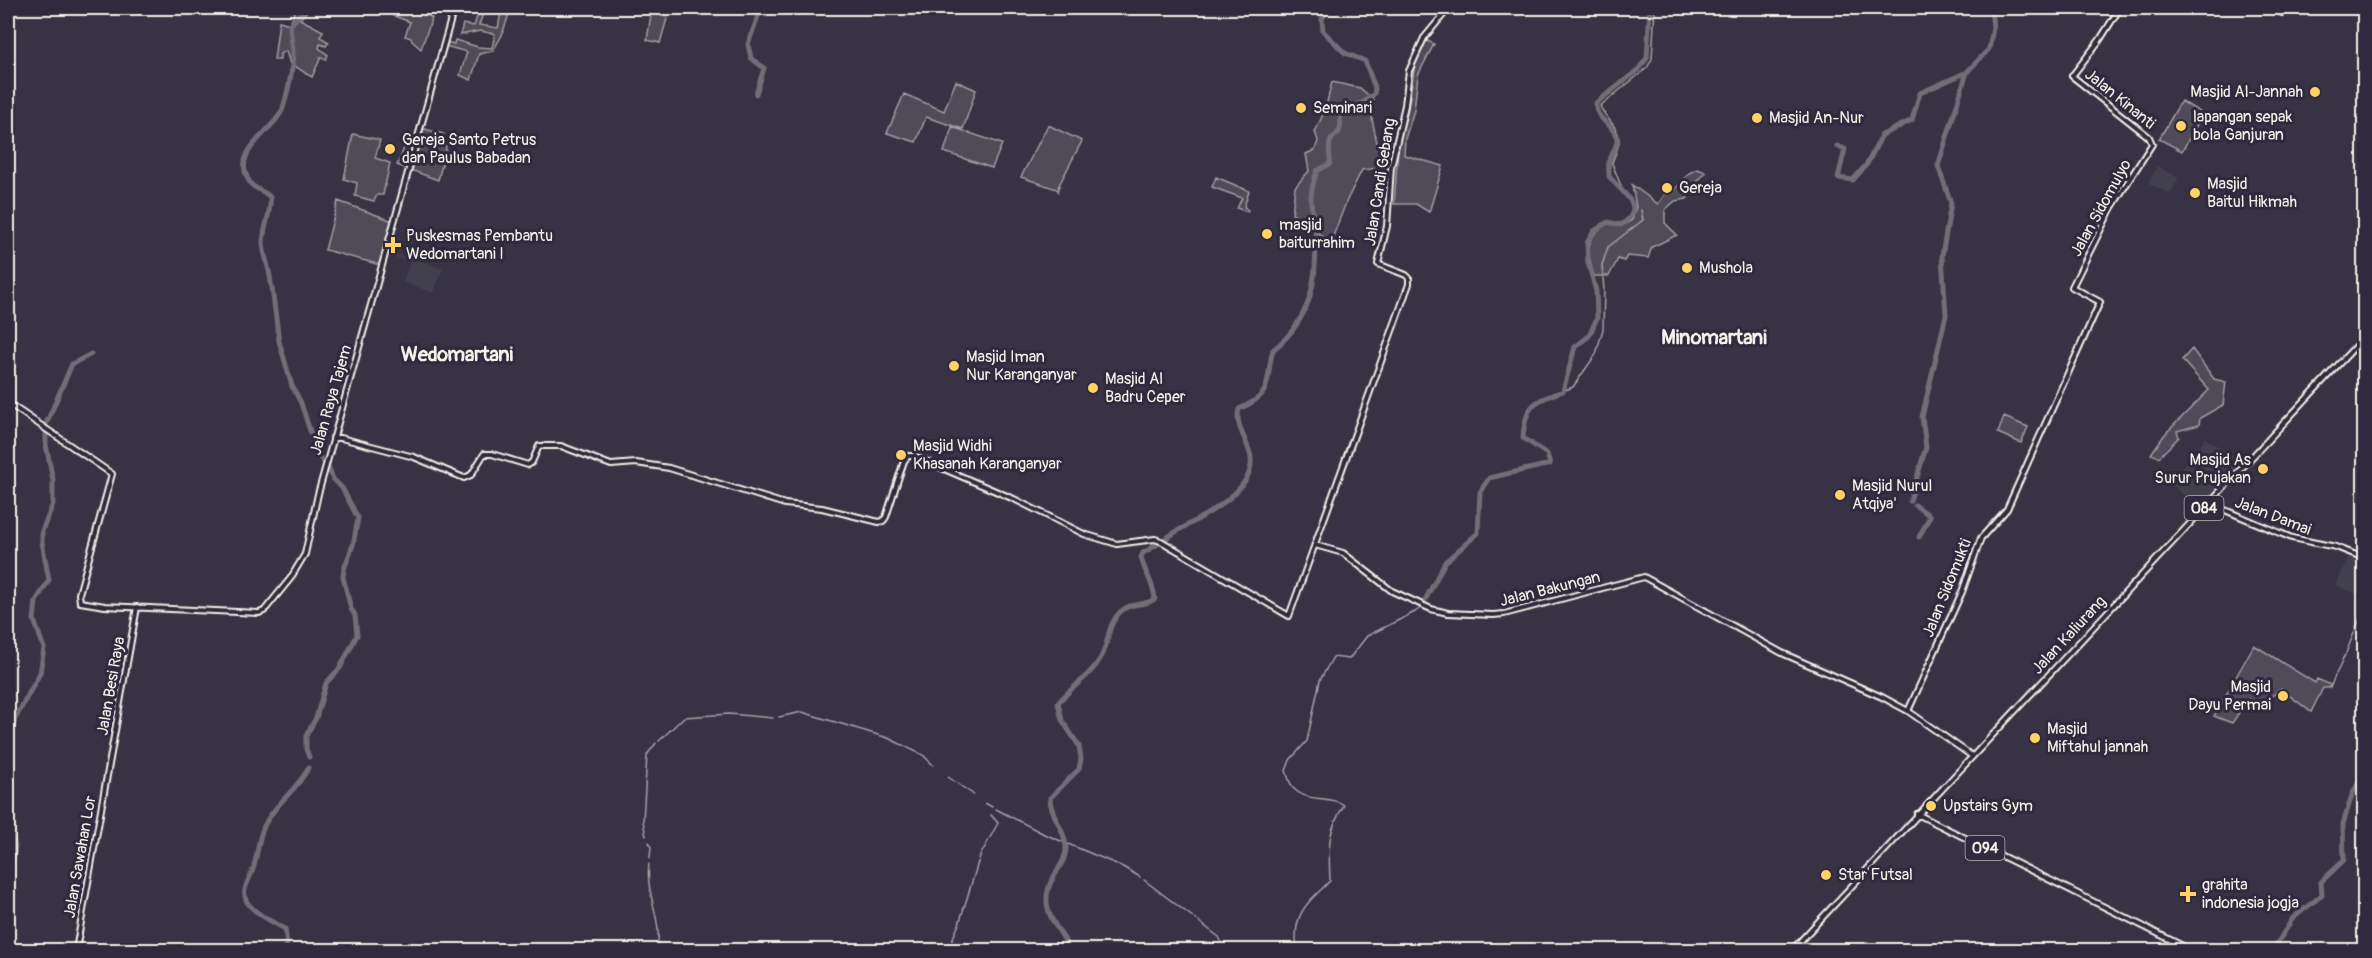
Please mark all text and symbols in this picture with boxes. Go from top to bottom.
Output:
street label: Jalan Kinanti [2081,64,2159,134]
place label: Masjid Al-Jannah [2190,82,2303,102]
marker: Masjid Al-Jannah [2308,85,2322,99]
place label: Seminari [1313,98,1372,118]
marker: Seminari [1294,101,1308,115]
place label: lapangan sepak bola Ganjuran [2193,107,2292,145]
place label: Masjid An-Nur [1769,108,1864,128]
marker: Masjid An-Nur [1750,111,1764,125]
street label: Jalan Candi Gebang [1360,117,1400,247]
marker: lapangan sepak bola Ganjuran [2174,119,2188,133]
place label: Gereja Santo Petrus dan Paulus Babadan [402,130,536,168]
marker: Gereja Santo Petrus dan Paulus Babadan [383,142,397,156]
street label: Jalan Sidomulyo [2066,156,2136,260]
place label: Masjid Baitul Hikmah [2207,174,2297,212]
place label: Gereja [1679,178,1722,198]
marker: Gereja [1660,181,1674,195]
marker: Masjid Baitul Hikmah [2188,186,2202,200]
place label: masjid baiturrahim [1279,215,1355,253]
place label: Puskesmas Pembantu Wedomartani I [406,226,553,264]
marker: masjid baiturrahim [1260,227,1274,241]
marker: Puskesmas Pembantu Wedomartani I [384,236,402,254]
place label: Mushola [1699,258,1753,278]
marker: Mushola [1680,261,1694,275]
district label: Minomartani [1661,325,1767,350]
district label: Wedomartani [401,342,514,367]
street label: Jalan Raya Tajem [306,343,356,457]
place label: Masjid Iman Nur Karanganyar [966,347,1077,385]
marker: Masjid Iman Nur Karanganyar [947,359,961,373]
place label: Masjid Al Badru Ceper [1105,369,1186,407]
marker: Masjid Al Badru Ceper [1086,381,1100,395]
place label: Masjid Widhi Khasanah Karanganyar [913,436,1062,474]
marker: Masjid Widhi Khasanah Karanganyar [894,448,908,462]
place label: Masjid As Surur Prujakan [2155,450,2251,488]
marker: Masjid As Surur Prujakan [2256,462,2270,476]
place label: Masjid Nurul Atqiya' [1852,476,1932,514]
marker: Masjid Nurul Atqiya' [1833,488,1847,502]
street label: Jalan Damai [2232,492,2314,540]
road number: 084 [2184,496,2224,520]
street label: Jalan Sidomukti [1918,536,1976,640]
street label: Jalan Bakungan [1498,567,1602,611]
street label: Jalan Kaliurang [2028,592,2110,678]
street label: Jalan Besi Raya [92,635,130,737]
place label: Masjid Dayu Permai [2188,677,2271,715]
marker: Masjid Dayu Permai [2276,689,2290,703]
place label: Masjid Miftahul jannah [2047,719,2148,757]
marker: Masjid Miftahul jannah [2028,731,2042,745]
street label: Jalan Sawahan Lor [59,794,101,920]
place label: Upstairs Gym [1943,796,2033,816]
marker: Upstairs Gym [1924,799,1938,813]
road number: 094 [1966,836,2004,860]
place label: Star Futsal [1838,865,1913,885]
marker: Star Futsal [1819,868,1833,882]
place label: grahita indonesia jogja [2202,875,2299,913]
marker: grahita indonesia jogja [2179,885,2197,903]

